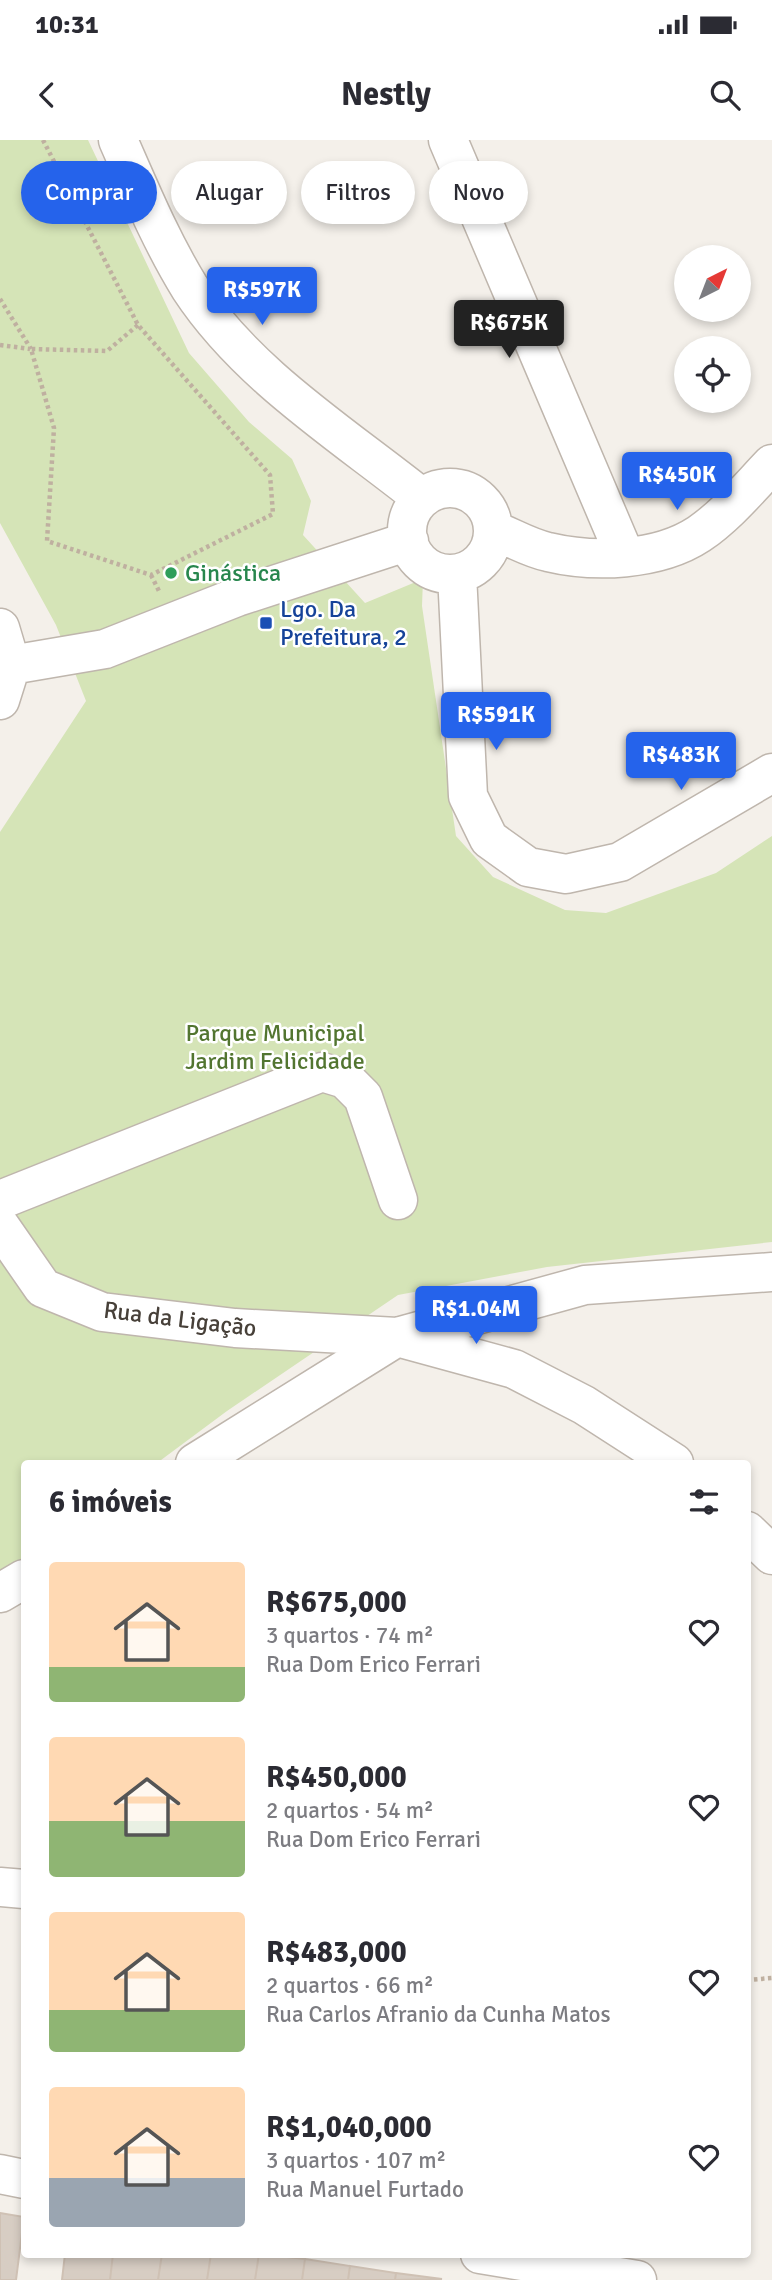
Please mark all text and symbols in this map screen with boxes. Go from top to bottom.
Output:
text: 10:31 [35,9,99,41]
text: Nestly [341,75,431,114]
icon: back [28,76,66,114]
icon: search [706,76,744,114]
chip: Comprar [21,161,157,224]
chip: Alugar [171,161,287,224]
chip: Filtros [301,161,415,224]
chip: Novo [429,161,528,224]
north arrow [674,245,751,322]
map controls [674,245,751,413]
pin: R$597K [205,268,319,327]
text: R$597K [223,275,301,304]
pin: R$675K [452,300,566,360]
text: R$675K [470,308,548,337]
button: locate [674,336,751,413]
pin: R$450K [620,452,734,512]
text: R$450K [638,460,716,489]
place label: Ginástica [185,558,281,588]
marker: Ginástica [163,565,179,581]
place label: Lgo. Da Prefeitura, 2 [280,594,407,652]
marker: Lgo. Da Prefeitura, 2 [258,615,274,631]
pin: R$591K [439,692,553,752]
text: R$591K [457,700,535,729]
pin: R$483K [624,732,738,792]
text: R$483K [642,740,720,769]
park label: Parque Municipal Jardim Felicidade [185,1018,365,1076]
pin: R$1.04M [411,1286,541,1346]
text: R$1.04M [431,1294,521,1323]
street label: Rua da Ligação [102,1295,258,1343]
icon: filters [685,1483,723,1521]
text: 6 imóveis [49,1484,172,1521]
text: R$675,000 [266,1584,407,1621]
icon: home [105,1590,189,1674]
icon: heart [685,1613,723,1651]
text: 3 quartos · 74 m² [266,1621,434,1650]
text: Rua Dom Erico Ferrari [266,1650,481,1679]
text: R$450,000 [266,1759,407,1796]
icon: home [105,1765,189,1849]
icon: heart [685,1788,723,1826]
text: 2 quartos · 54 m² [266,1796,434,1825]
text: Rua Dom Erico Ferrari [266,1825,481,1854]
text: R$483,000 [266,1934,407,1971]
icon: home [105,1940,189,2024]
icon: heart [685,1963,723,2001]
text: 2 quartos · 66 m² [266,1971,434,2000]
text: Rua Carlos Afranio da Cunha Matos [266,2000,611,2029]
text: R$1,040,000 [266,2109,432,2146]
icon: home [105,2115,189,2199]
icon: heart [685,2138,723,2176]
text: 3 quartos · 107 m² [266,2146,446,2175]
text: Rua Manuel Furtado [266,2175,464,2204]

